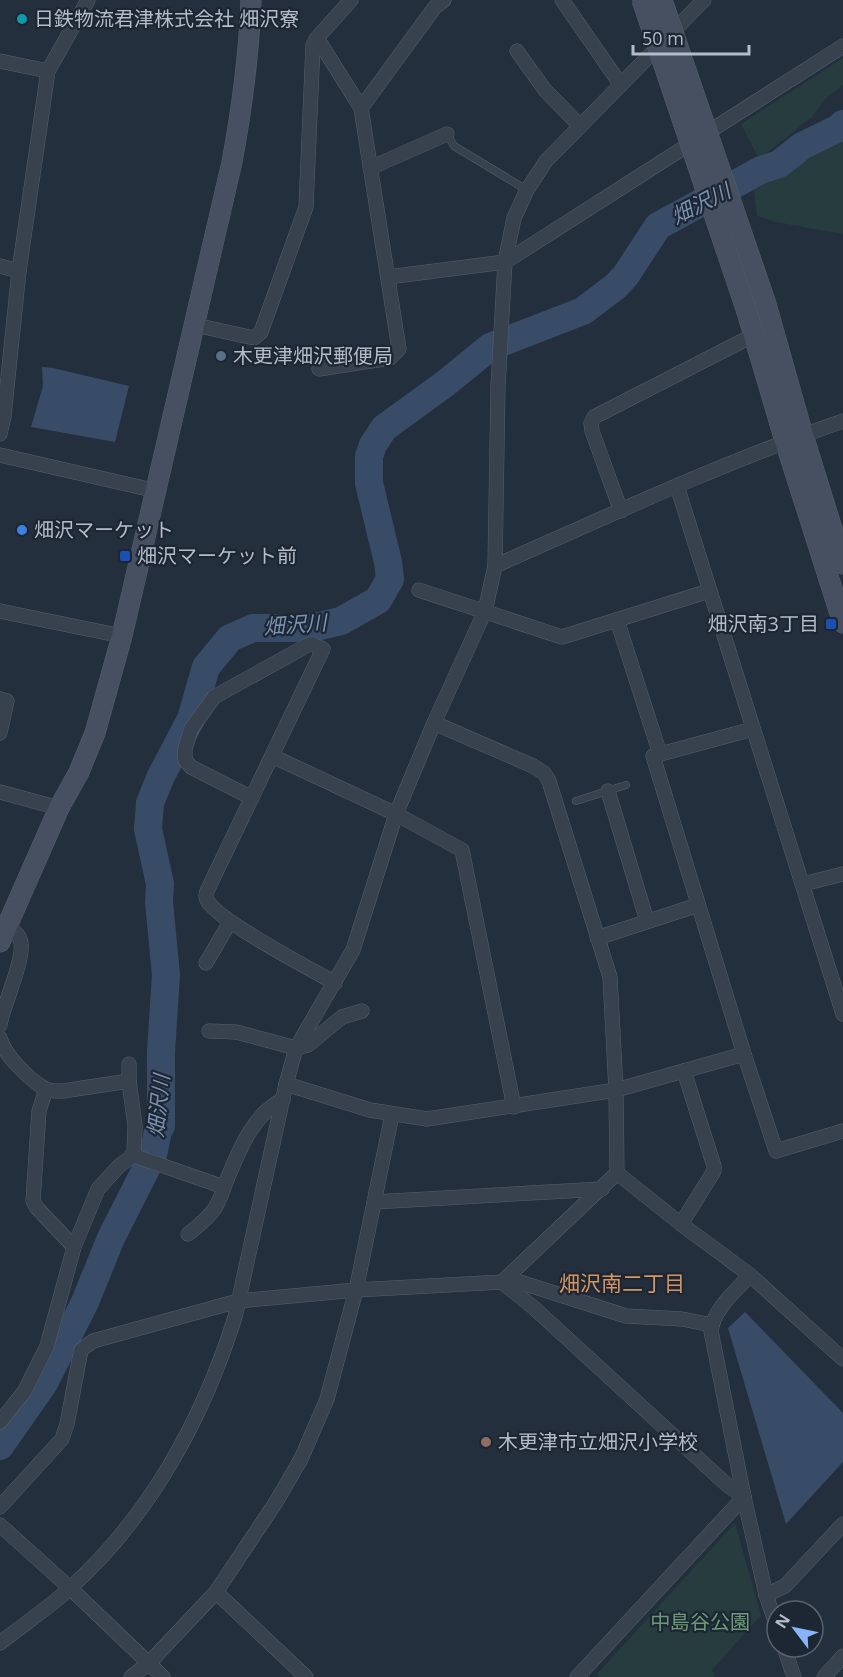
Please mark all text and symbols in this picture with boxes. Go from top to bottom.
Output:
place label: 日鉄物流君津株式会社 畑沢寮 [34,5,299,32]
marker: 日鉄物流君津株式会社 畑沢寮 [15,12,29,26]
scale bar [633,18,748,56]
text: 50 m [642,26,684,50]
water label: 畑沢川 [666,175,737,230]
place label: 木更津畑沢郵便局 [233,342,393,369]
marker: 木更津畑沢郵便局 [214,349,228,363]
place label: 畑沢マーケット [34,516,174,543]
marker: 畑沢マーケット [15,523,29,537]
place label: 畑沢マーケット前 [137,542,297,569]
marker: 畑沢マーケット前 [118,549,132,563]
water label: 畑沢川 [263,608,329,640]
place label: 畑沢南3丁目 [708,610,819,637]
marker: 畑沢南3丁目 [824,617,838,631]
water label: 畑沢川 [141,1071,175,1139]
district label: 畑沢南二丁目 [559,1269,685,1297]
place label: 木更津市立畑沢小学校 [498,1428,698,1455]
marker: 木更津市立畑沢小学校 [479,1435,493,1449]
north arrow [765,1599,825,1659]
park label: 中島谷公園 [650,1608,750,1635]
text: N [770,1610,795,1632]

